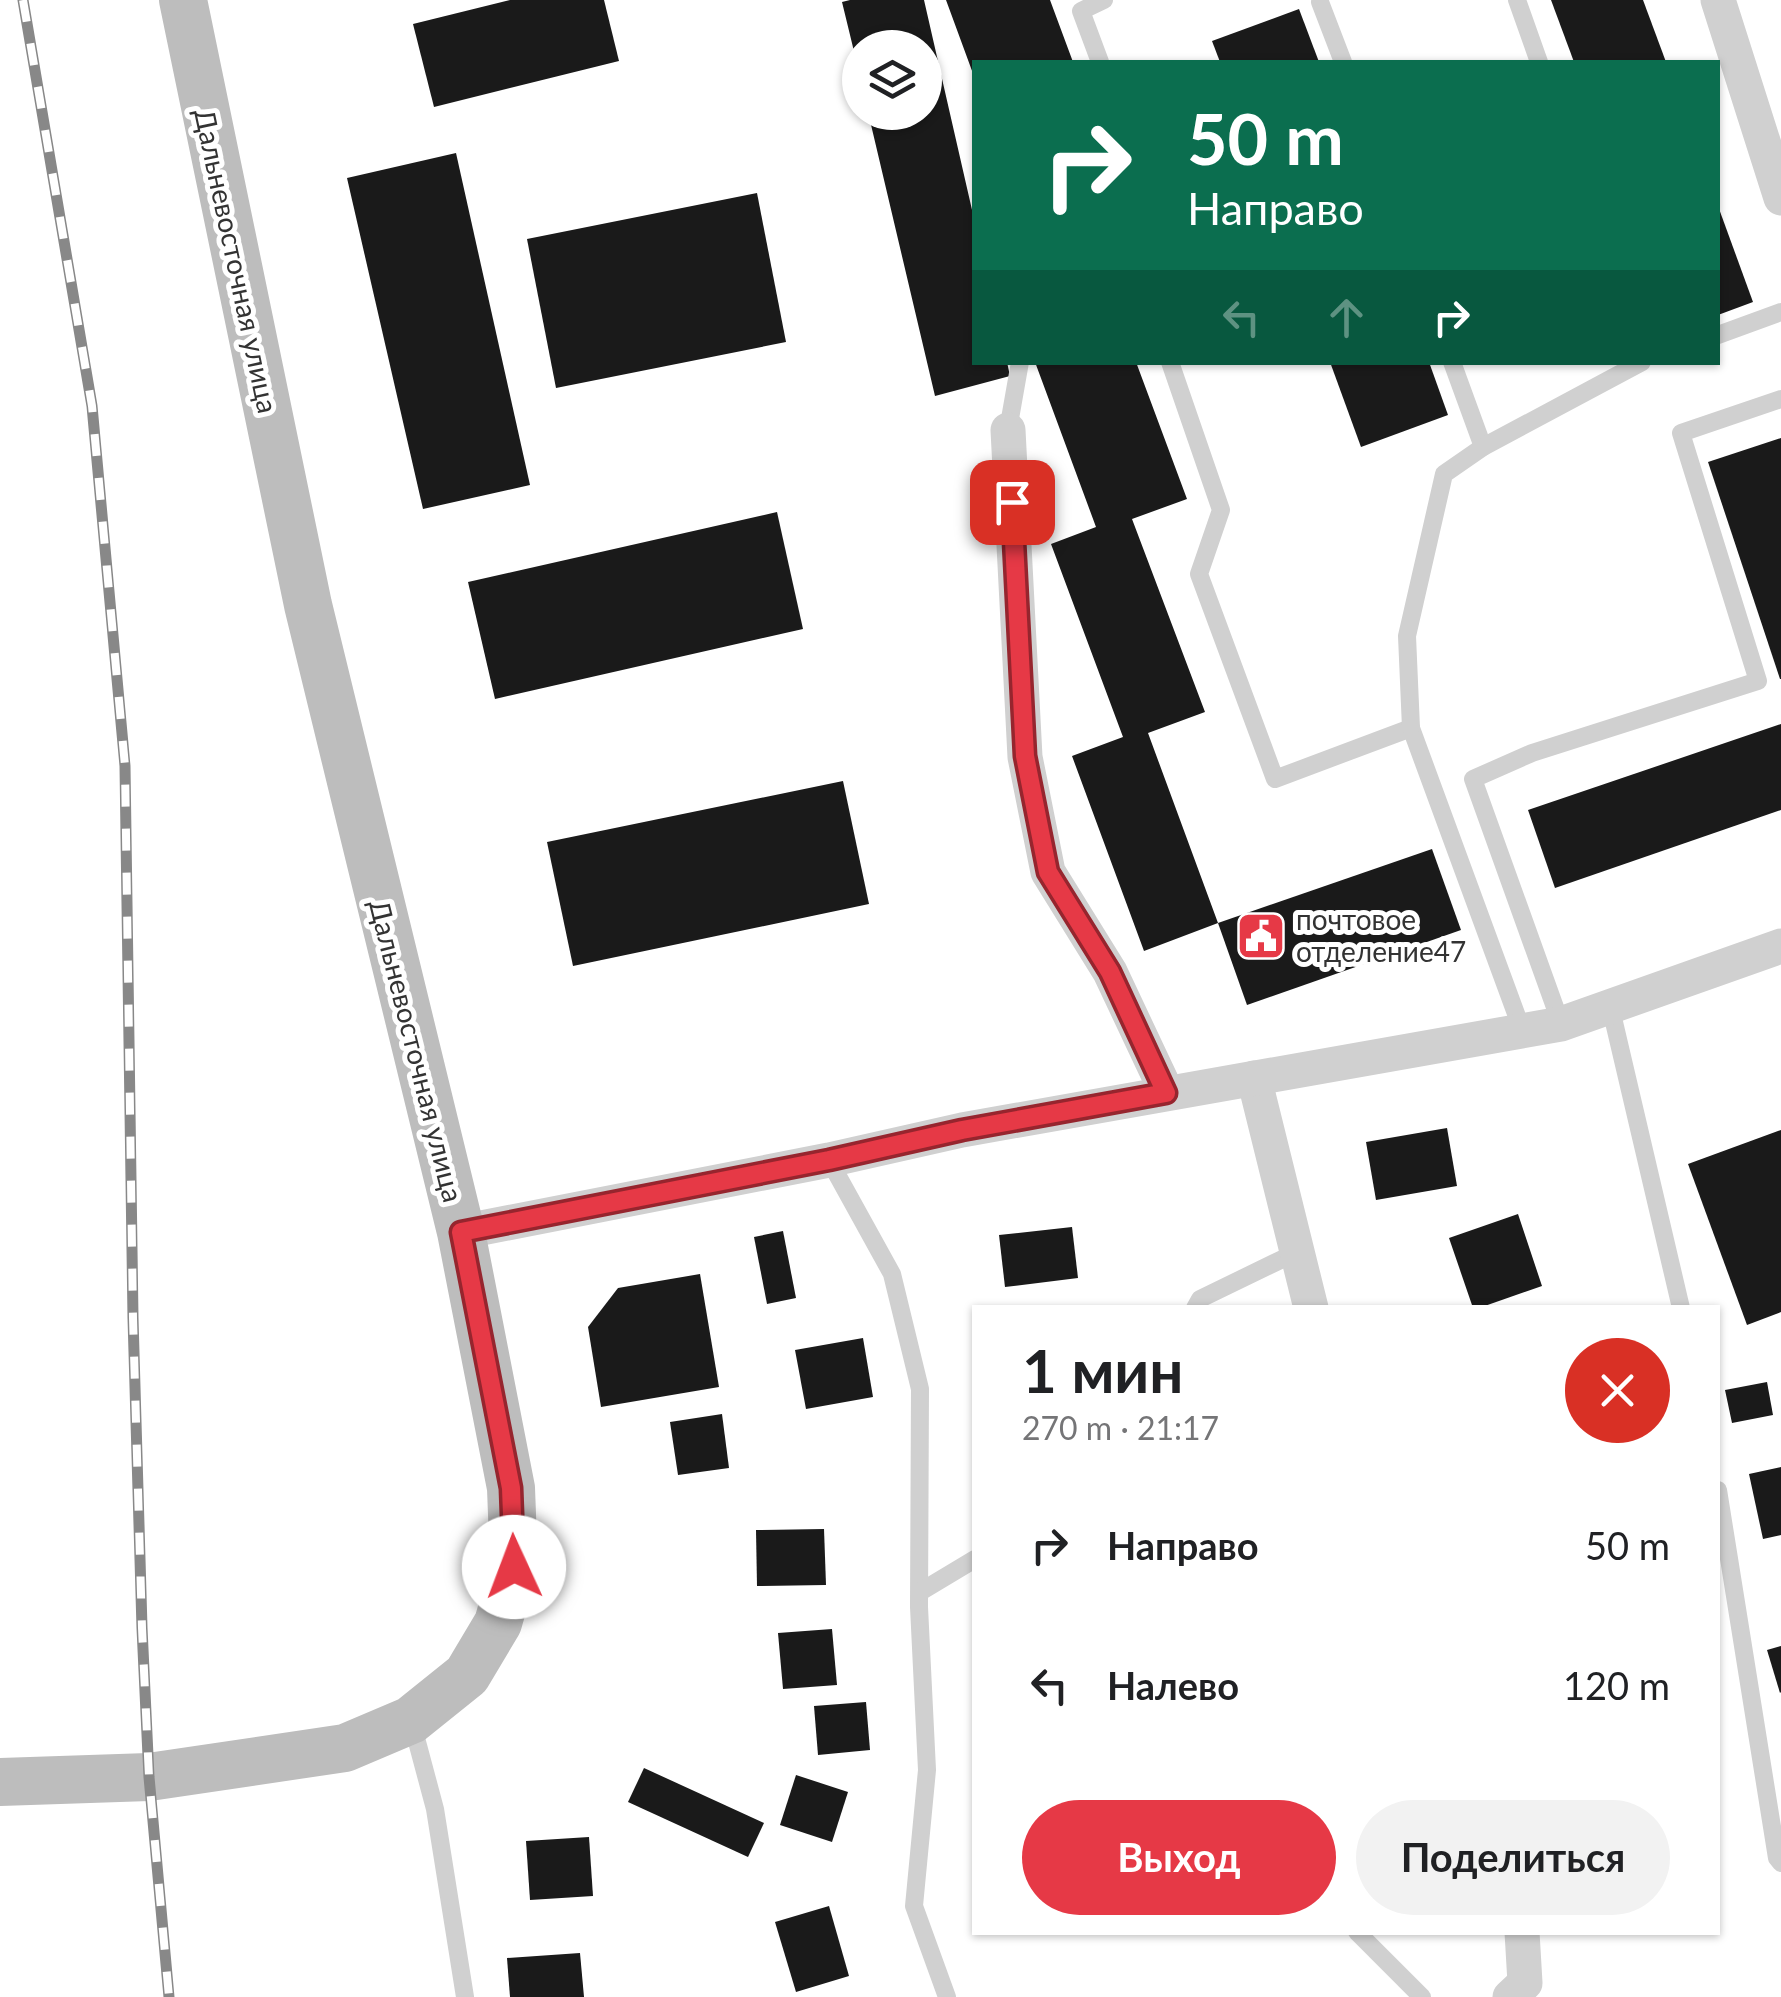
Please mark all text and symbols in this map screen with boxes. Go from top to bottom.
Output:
map controls [842,30,942,130]
button: layers [842,30,942,130]
text: 50 m [1187,96,1344,180]
icon: right [1022,100,1152,230]
street label: Дальневосточная улица [188,105,286,416]
text: Направо [1187,181,1364,235]
icon: left [1214,290,1269,345]
icon: ahead [1319,290,1374,345]
icon: right [1424,290,1479,345]
pin [970,460,1055,545]
icon: arrive [985,475,1040,530]
street label: Дальневосточная улица [363,896,471,1205]
place label: почтовое отделение47 [1296,902,1466,968]
public building icon: почтовое отделение47 [1235,910,1287,962]
text: 1 мин [1022,1334,1184,1406]
button: close [1565,1338,1670,1443]
text: 270 m · 21:17 [1022,1408,1219,1447]
position arrow [462,1515,566,1619]
icon: right [1022,1518,1077,1573]
text: Направо [1107,1522,1259,1568]
text: 50 m [1585,1522,1670,1568]
icon: left [1022,1658,1077,1713]
text: Налево [1107,1662,1239,1708]
text: 120 m [1563,1662,1670,1708]
button: Выход [1022,1800,1336,1915]
button: Поделиться [1356,1800,1670,1915]

